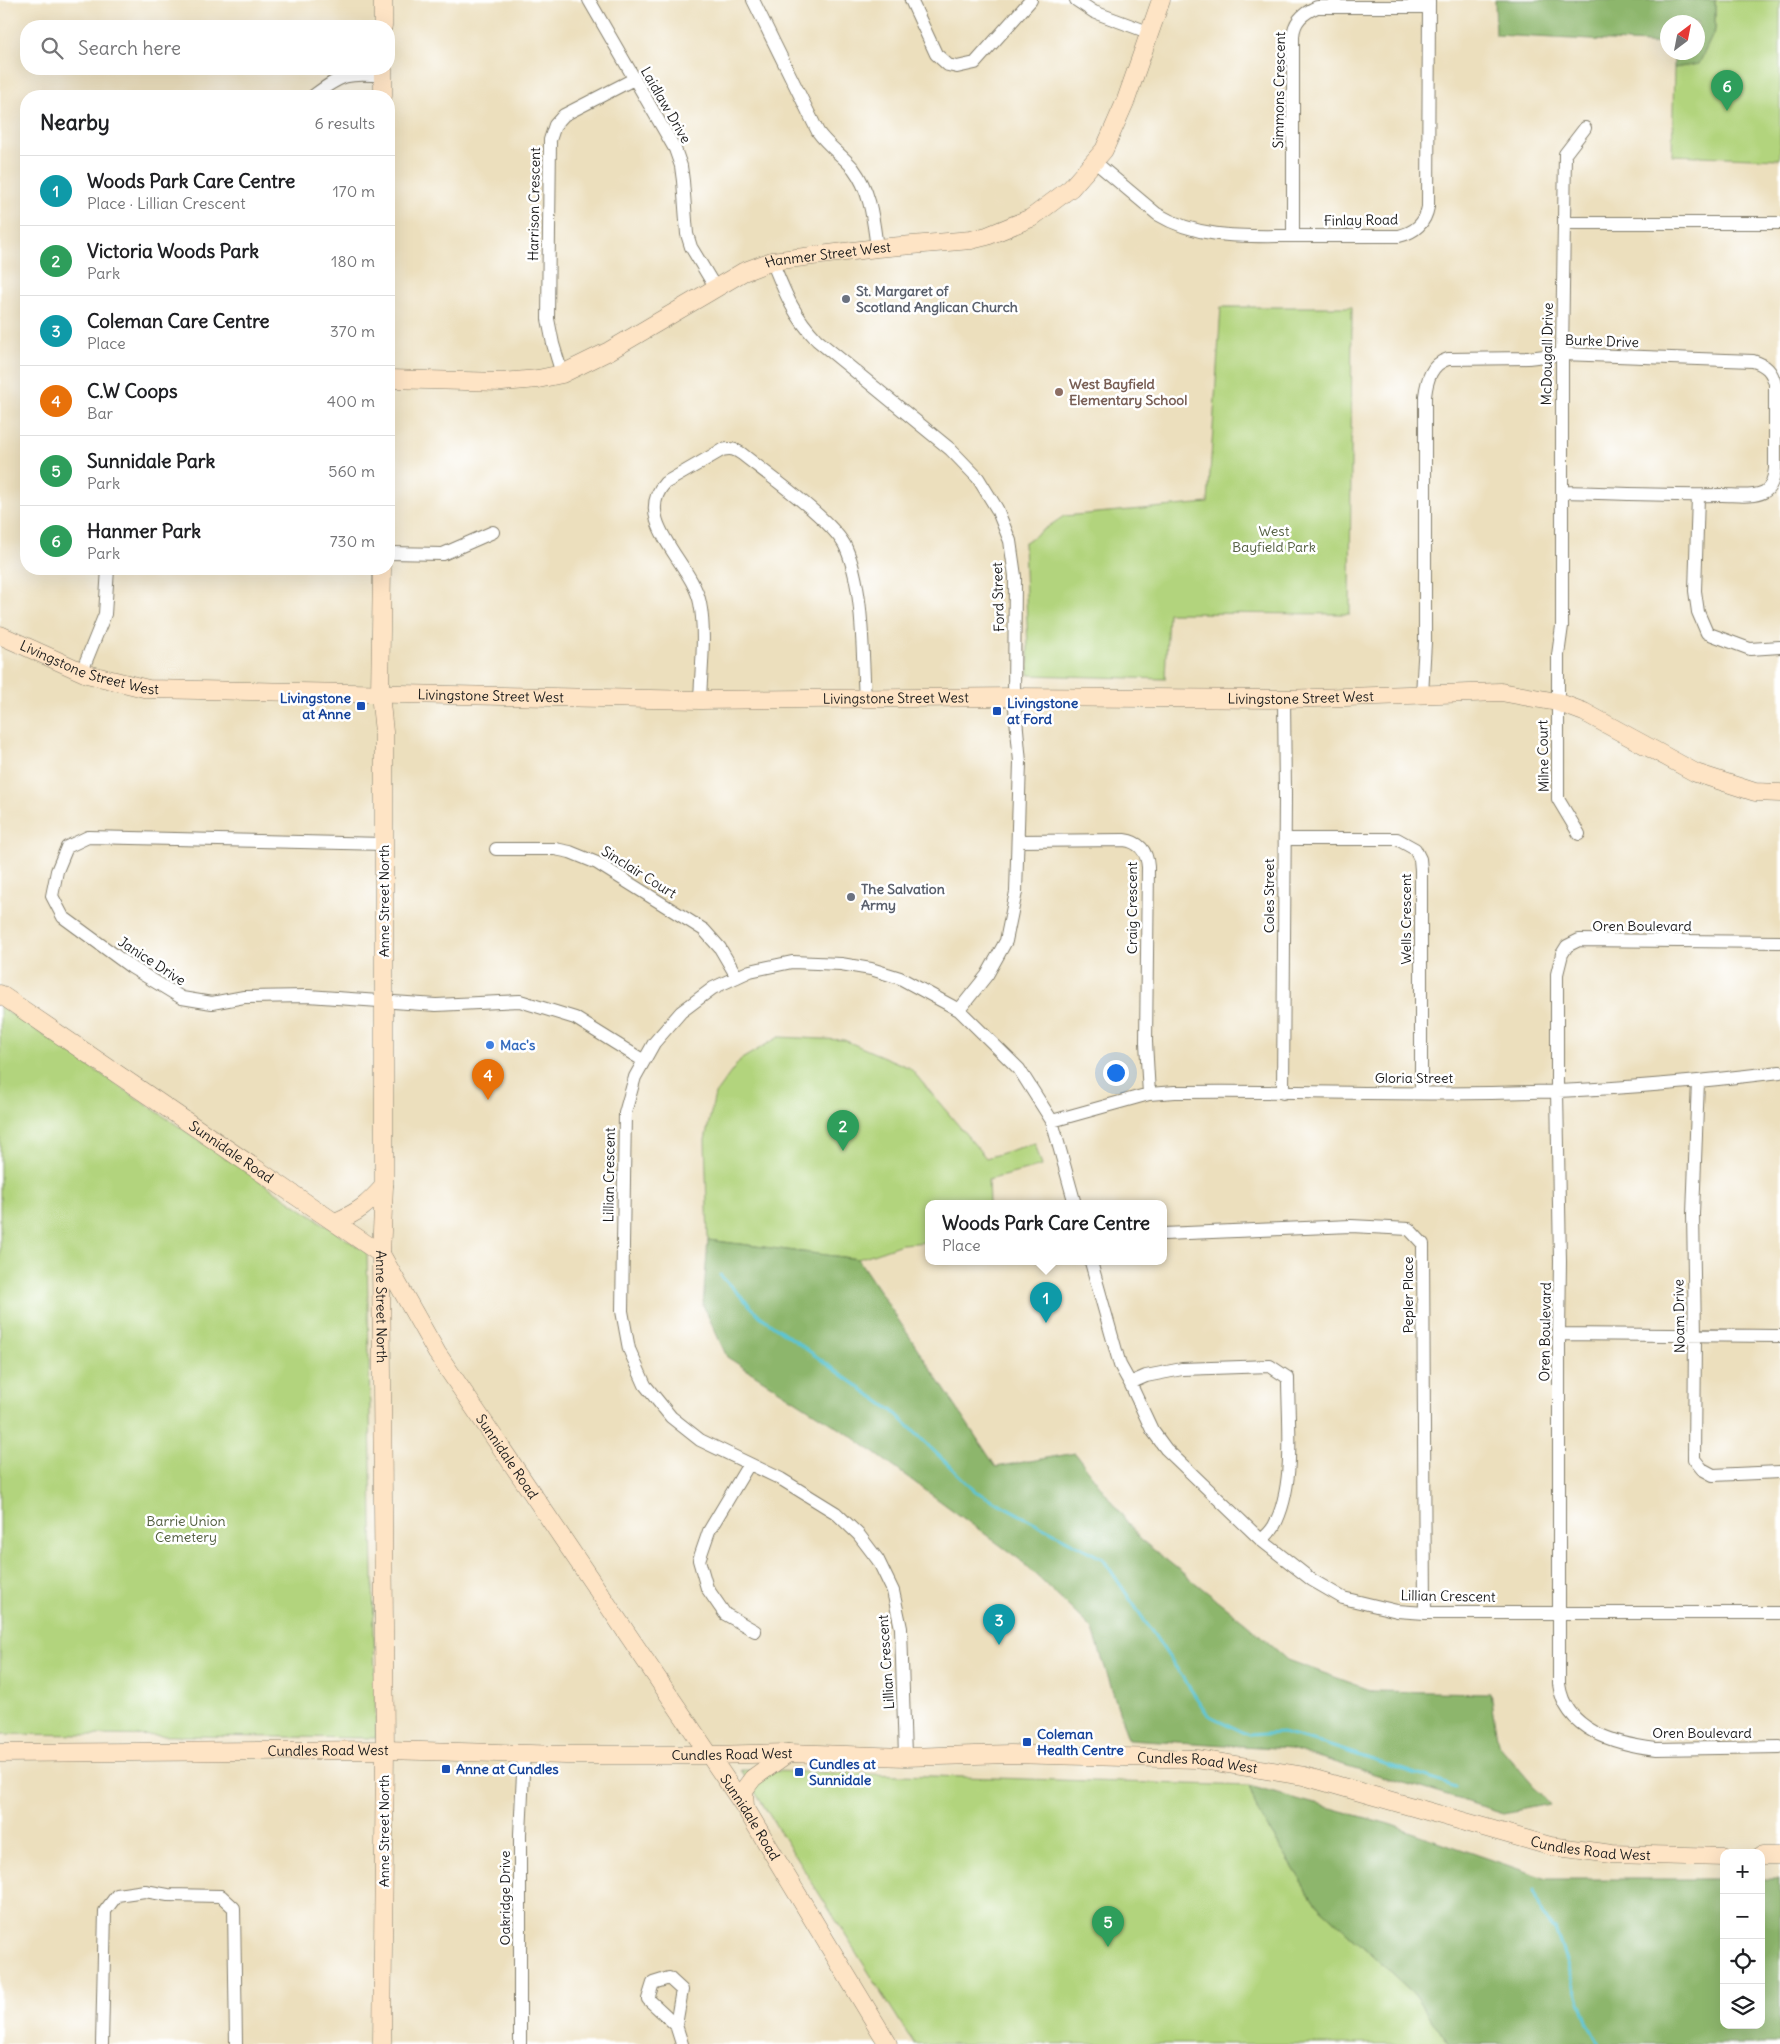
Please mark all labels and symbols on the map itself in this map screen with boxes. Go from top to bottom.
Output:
north arrow [1660,15,1705,60]
street label: Simmons Crescent [1269,31,1289,148]
street label: Laidlaw Drive [637,63,695,147]
pin: 6 [1711,70,1743,111]
street label: Harrison Crescent [524,147,544,261]
street label: Finlay Road [1324,210,1398,230]
street label: Hanmer Street West [762,238,892,272]
place label: St. Margaret of Scotland Anglican Church [856,282,1018,316]
marker: St. Margaret of Scotland Anglican Church [840,293,852,305]
street label: McDougall Drive [1537,303,1557,405]
street label: Burke Drive [1565,331,1639,351]
place label: West Bayfield Elementary School [1069,375,1187,409]
marker: West Bayfield Elementary School [1053,386,1065,398]
park label: West Bayfield Park [1232,522,1316,556]
street label: Ford Street [988,562,1008,632]
street label: Livingstone Street West [17,636,159,698]
street label: Livingstone Street West [418,685,564,706]
street label: Livingstone Street West [1228,687,1374,708]
street label: Livingstone Street West [823,688,969,708]
place label: Livingstone at Anne [280,689,351,723]
place label: Livingstone at Ford [1007,694,1079,728]
marker: Livingstone at Anne [355,700,367,712]
marker: Livingstone at Ford [991,705,1003,717]
street label: Milne Court [1533,720,1553,792]
street label: Sinclair Court [598,842,680,902]
street label: Anne Street North [375,845,393,957]
street label: Coles Street [1260,858,1278,933]
street label: Craig Crescent [1123,862,1141,954]
street label: Wells Crescent [1397,873,1415,965]
place label: The Salvation Army [861,880,945,914]
marker: The Salvation Army [845,891,857,903]
street label: Oren Boulevard [1592,917,1692,935]
street label: Janice Drive [115,932,189,990]
place label: Mac's [500,1036,536,1054]
marker: Mac's [484,1039,496,1051]
pin: 4 [472,1059,504,1100]
your location [1103,1060,1129,1086]
street label: Gloria Street [1375,1069,1454,1087]
pin: 2 [827,1110,859,1151]
street label: Sunnidale Road [186,1117,277,1187]
street label: Lillian Crescent [599,1127,619,1223]
street label: Anne Street North [372,1250,391,1363]
street label: Pepler Place [1399,1256,1417,1334]
street label: Noam Drive [1669,1279,1689,1353]
pin: 1 [1030,1282,1062,1323]
street label: Oren Boulevard [1535,1282,1555,1382]
street label: Sunnidale Road [472,1411,542,1502]
park label: Barrie Union Cemetery [146,1512,226,1546]
street label: Lillian Crescent [1400,1586,1496,1606]
pin: 3 [983,1604,1015,1645]
street label: Lillian Crescent [874,1614,898,1710]
street label: Oren Boulevard [1652,1724,1752,1742]
place label: Coleman Health Centre [1037,1725,1124,1759]
marker: Coleman Health Centre [1021,1736,1033,1748]
street label: Cundles Road West [267,1741,389,1760]
street label: Cundles Road West [671,1744,793,1764]
street label: Cundles Road West [1137,1748,1259,1778]
place label: Cundles at Sunnidale [809,1755,876,1789]
place label: Anne at Cundles [456,1760,559,1778]
marker: Anne at Cundles [440,1763,452,1775]
marker: Cundles at Sunnidale [793,1766,805,1778]
street label: Sunnidale Road [716,1771,784,1864]
street label: Anne Street North [375,1775,393,1887]
street label: Cundles Road West [1528,1832,1651,1864]
street label: Oakridge Drive [496,1851,514,1945]
pin: 5 [1092,1906,1124,1947]

